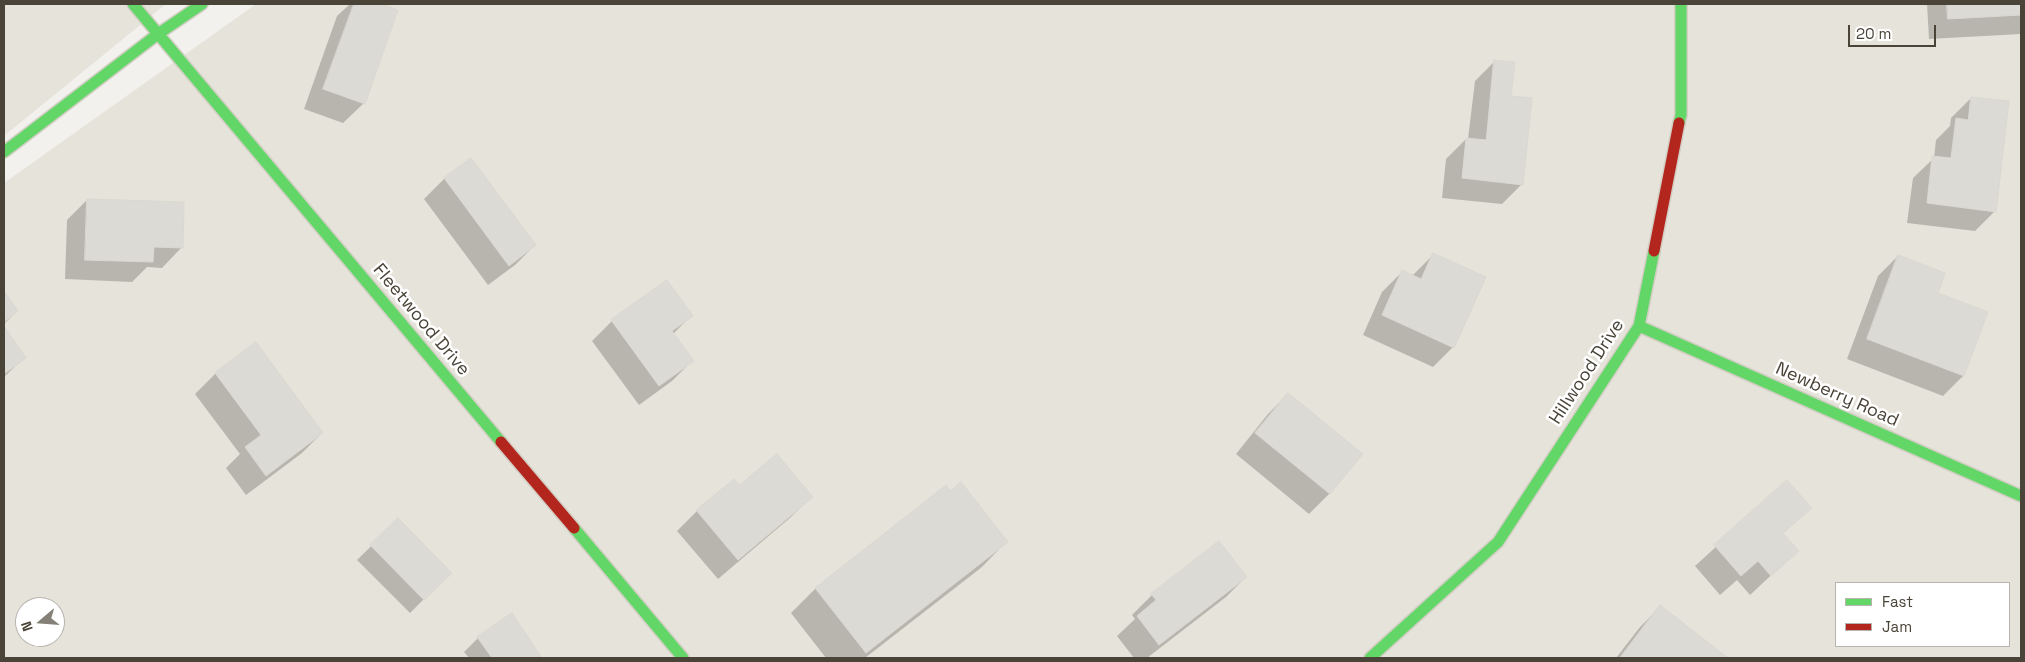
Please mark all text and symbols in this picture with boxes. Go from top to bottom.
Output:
scale bar [1850,15,1938,47]
text: 20 m [1856,24,1891,43]
street label: Fleetwood Drive [368,260,474,380]
street label: Hillwood Drive [1545,315,1629,429]
street label: Newberry Road [1772,358,1902,432]
legend [1835,582,2010,647]
text: Fast [1882,592,1913,611]
north arrow [15,597,65,647]
text: Jam [1882,617,1912,636]
text: N [17,619,37,634]

